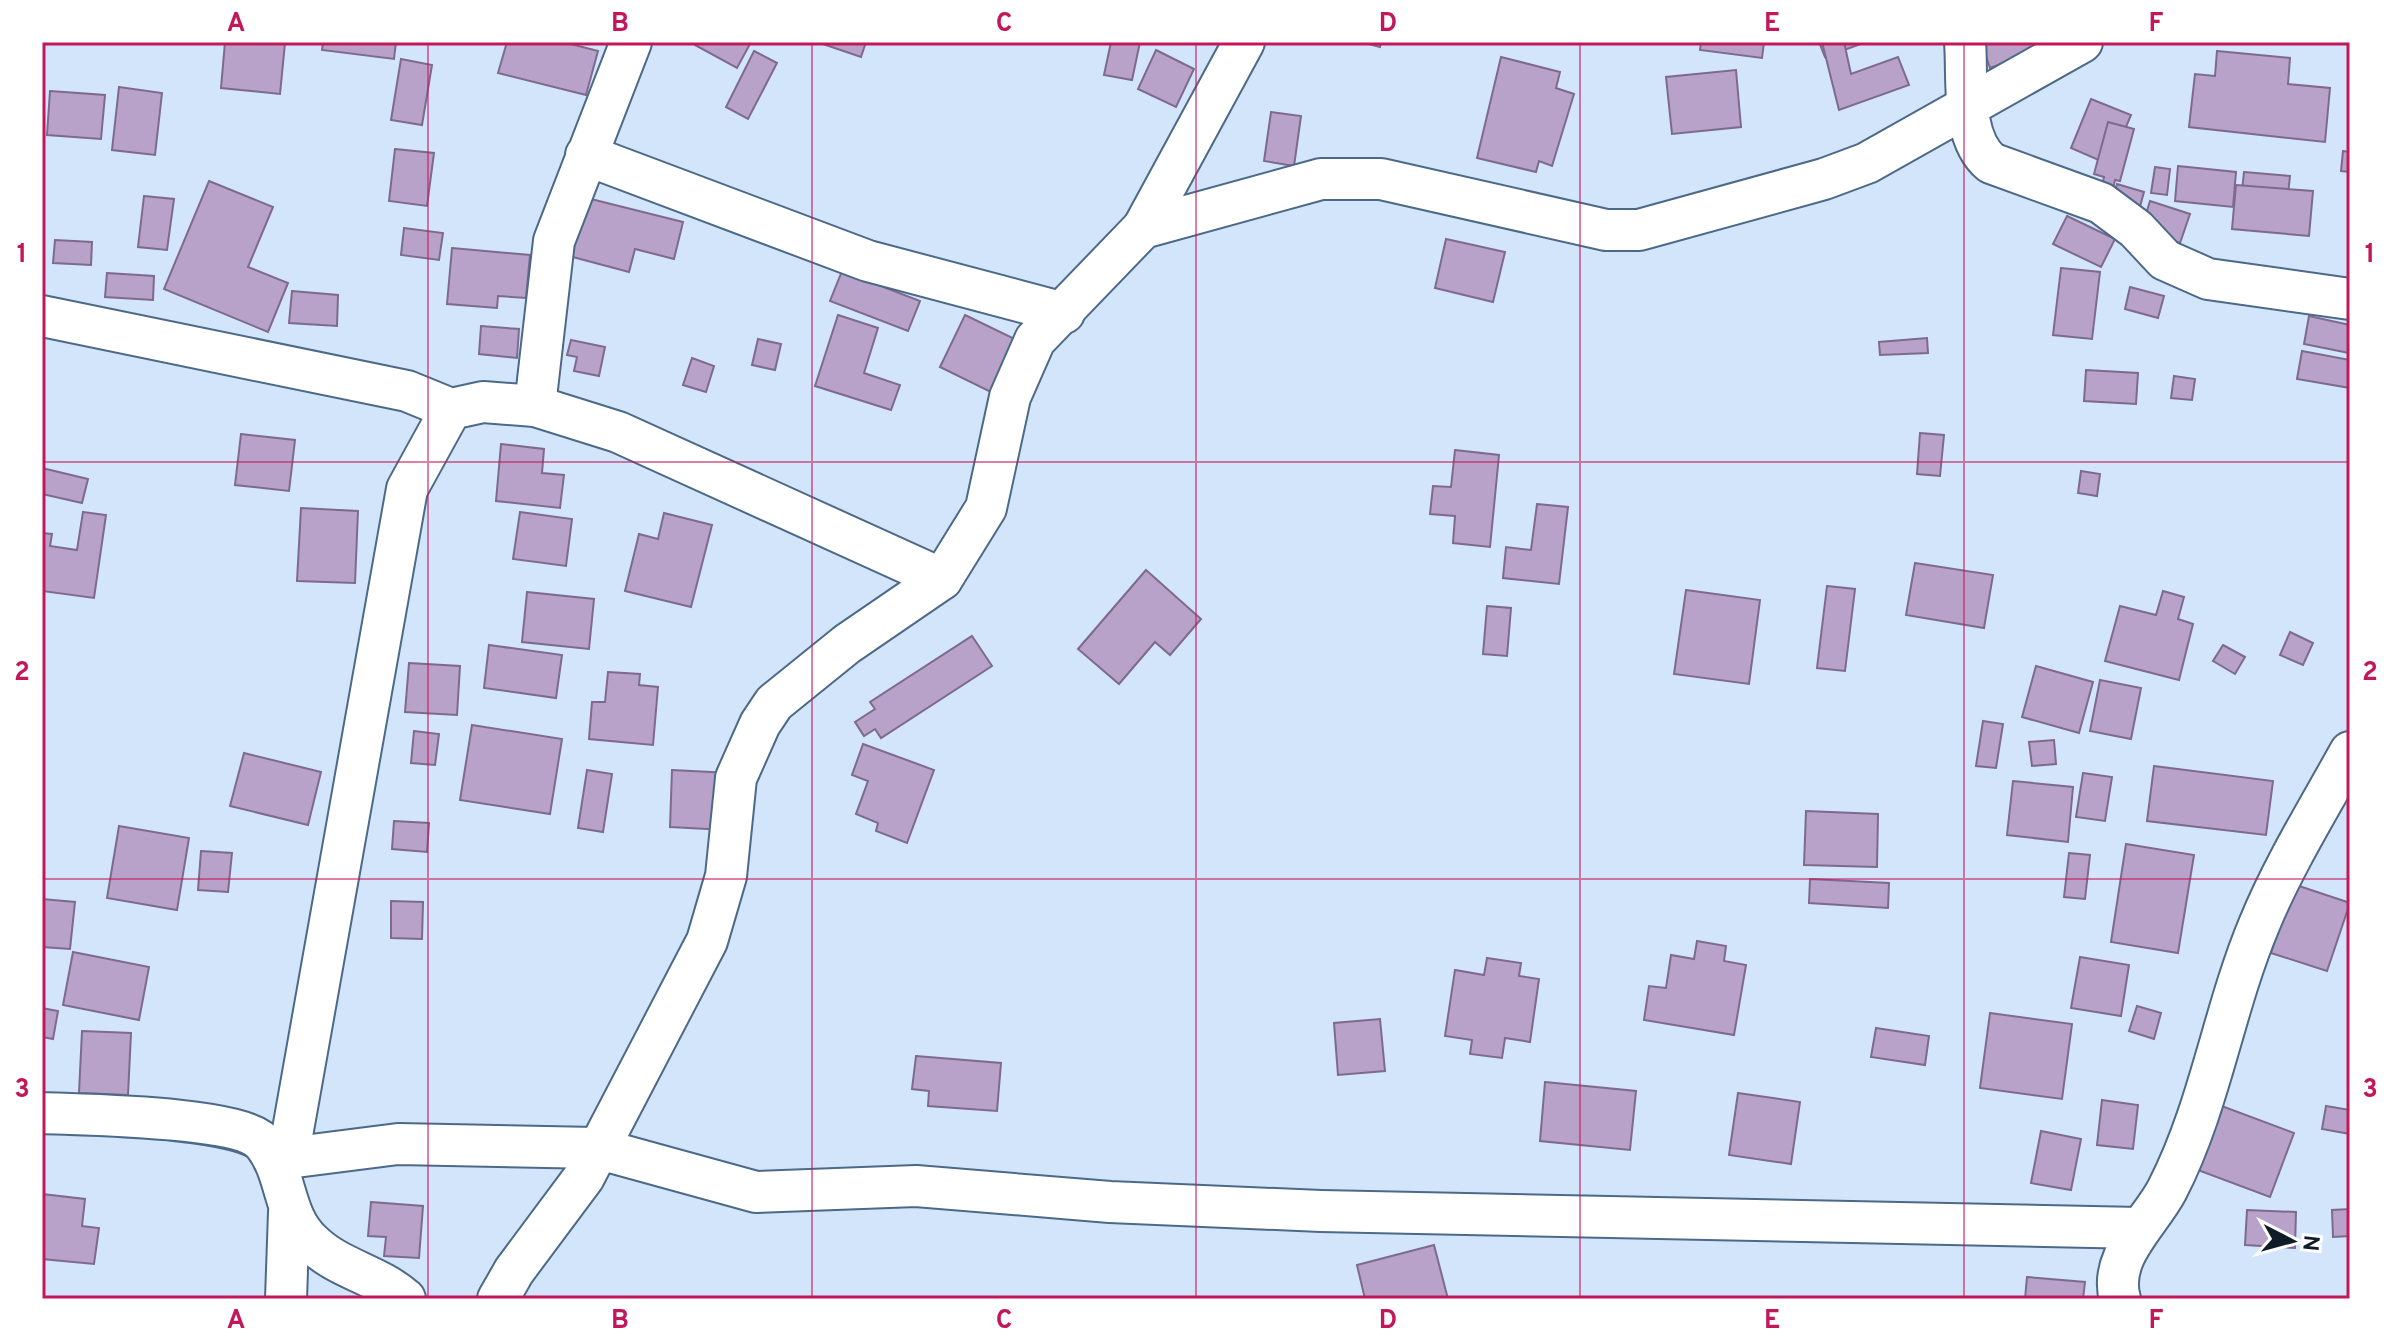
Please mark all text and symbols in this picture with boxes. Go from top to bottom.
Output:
text: A [227,8,245,41]
text: B [611,8,629,41]
text: C [996,8,1012,41]
text: D [1379,8,1397,41]
text: E [1764,8,1780,41]
text: F [2149,8,2164,41]
text: 1 [17,239,27,272]
text: 1 [2365,239,2375,272]
text: 2 [14,657,30,690]
text: 2 [2362,657,2378,690]
text: 3 [14,1074,30,1107]
text: 3 [2362,1074,2378,1107]
north arrow [2252,1201,2332,1281]
text: N [2295,1234,2324,1252]
text: A [227,1305,245,1338]
text: B [611,1305,629,1338]
text: C [996,1305,1012,1338]
text: D [1379,1305,1397,1338]
text: E [1764,1305,1780,1338]
text: F [2149,1305,2164,1338]

